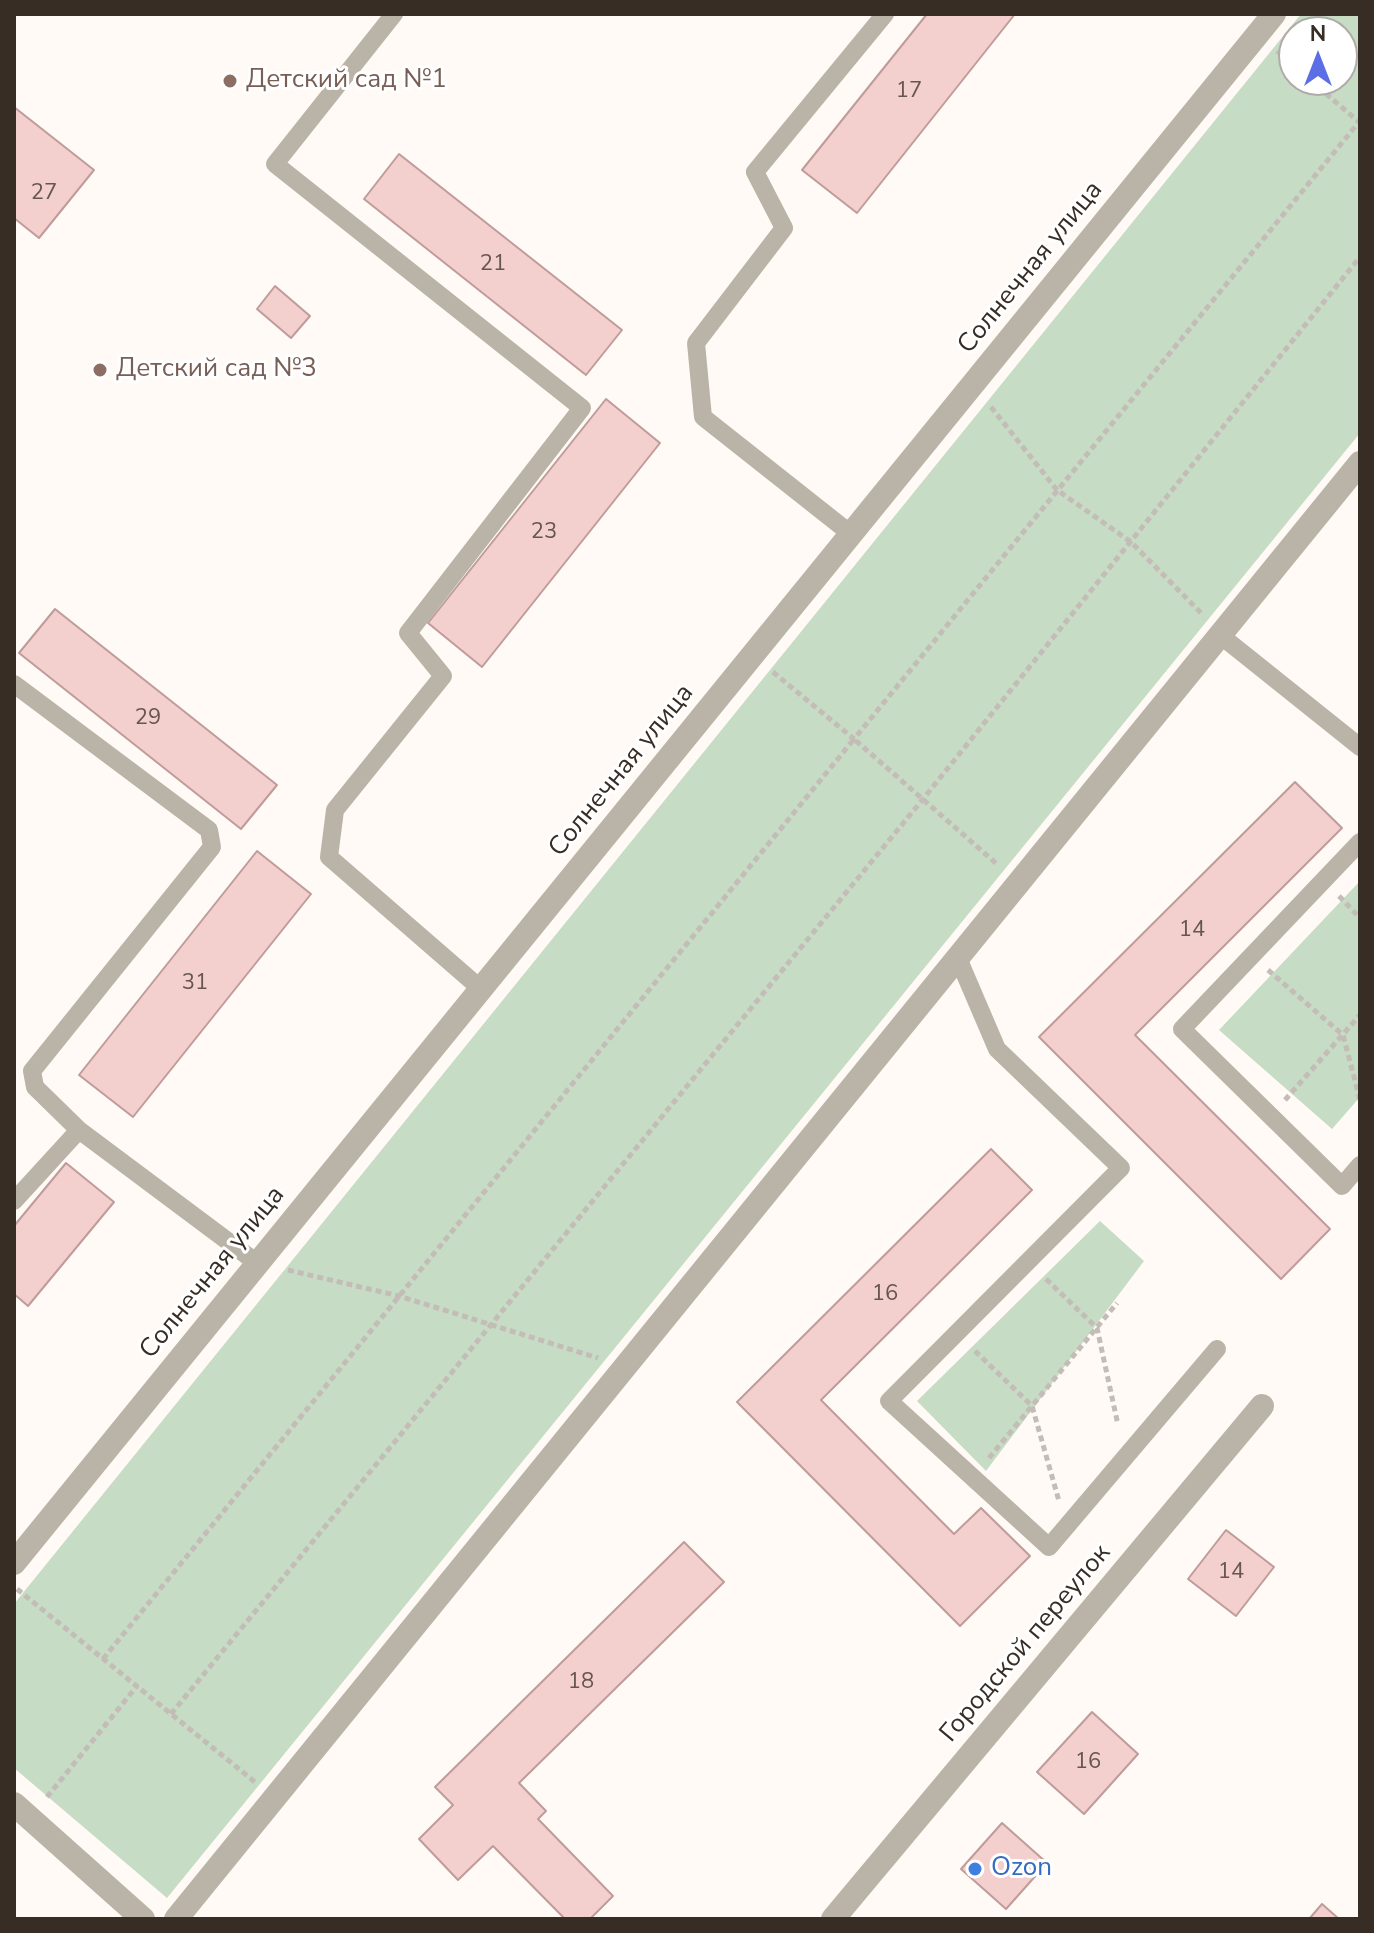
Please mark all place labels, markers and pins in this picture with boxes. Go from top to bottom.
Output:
place label: Детский сад №1 [246,65,447,97]
marker: Детский сад №1 [221,72,239,90]
place label: Детский сад №3 [116,354,317,386]
marker: Детский сад №3 [91,361,109,379]
place label: Ozon [991,1853,1052,1885]
marker: Ozon [966,1860,984,1878]

